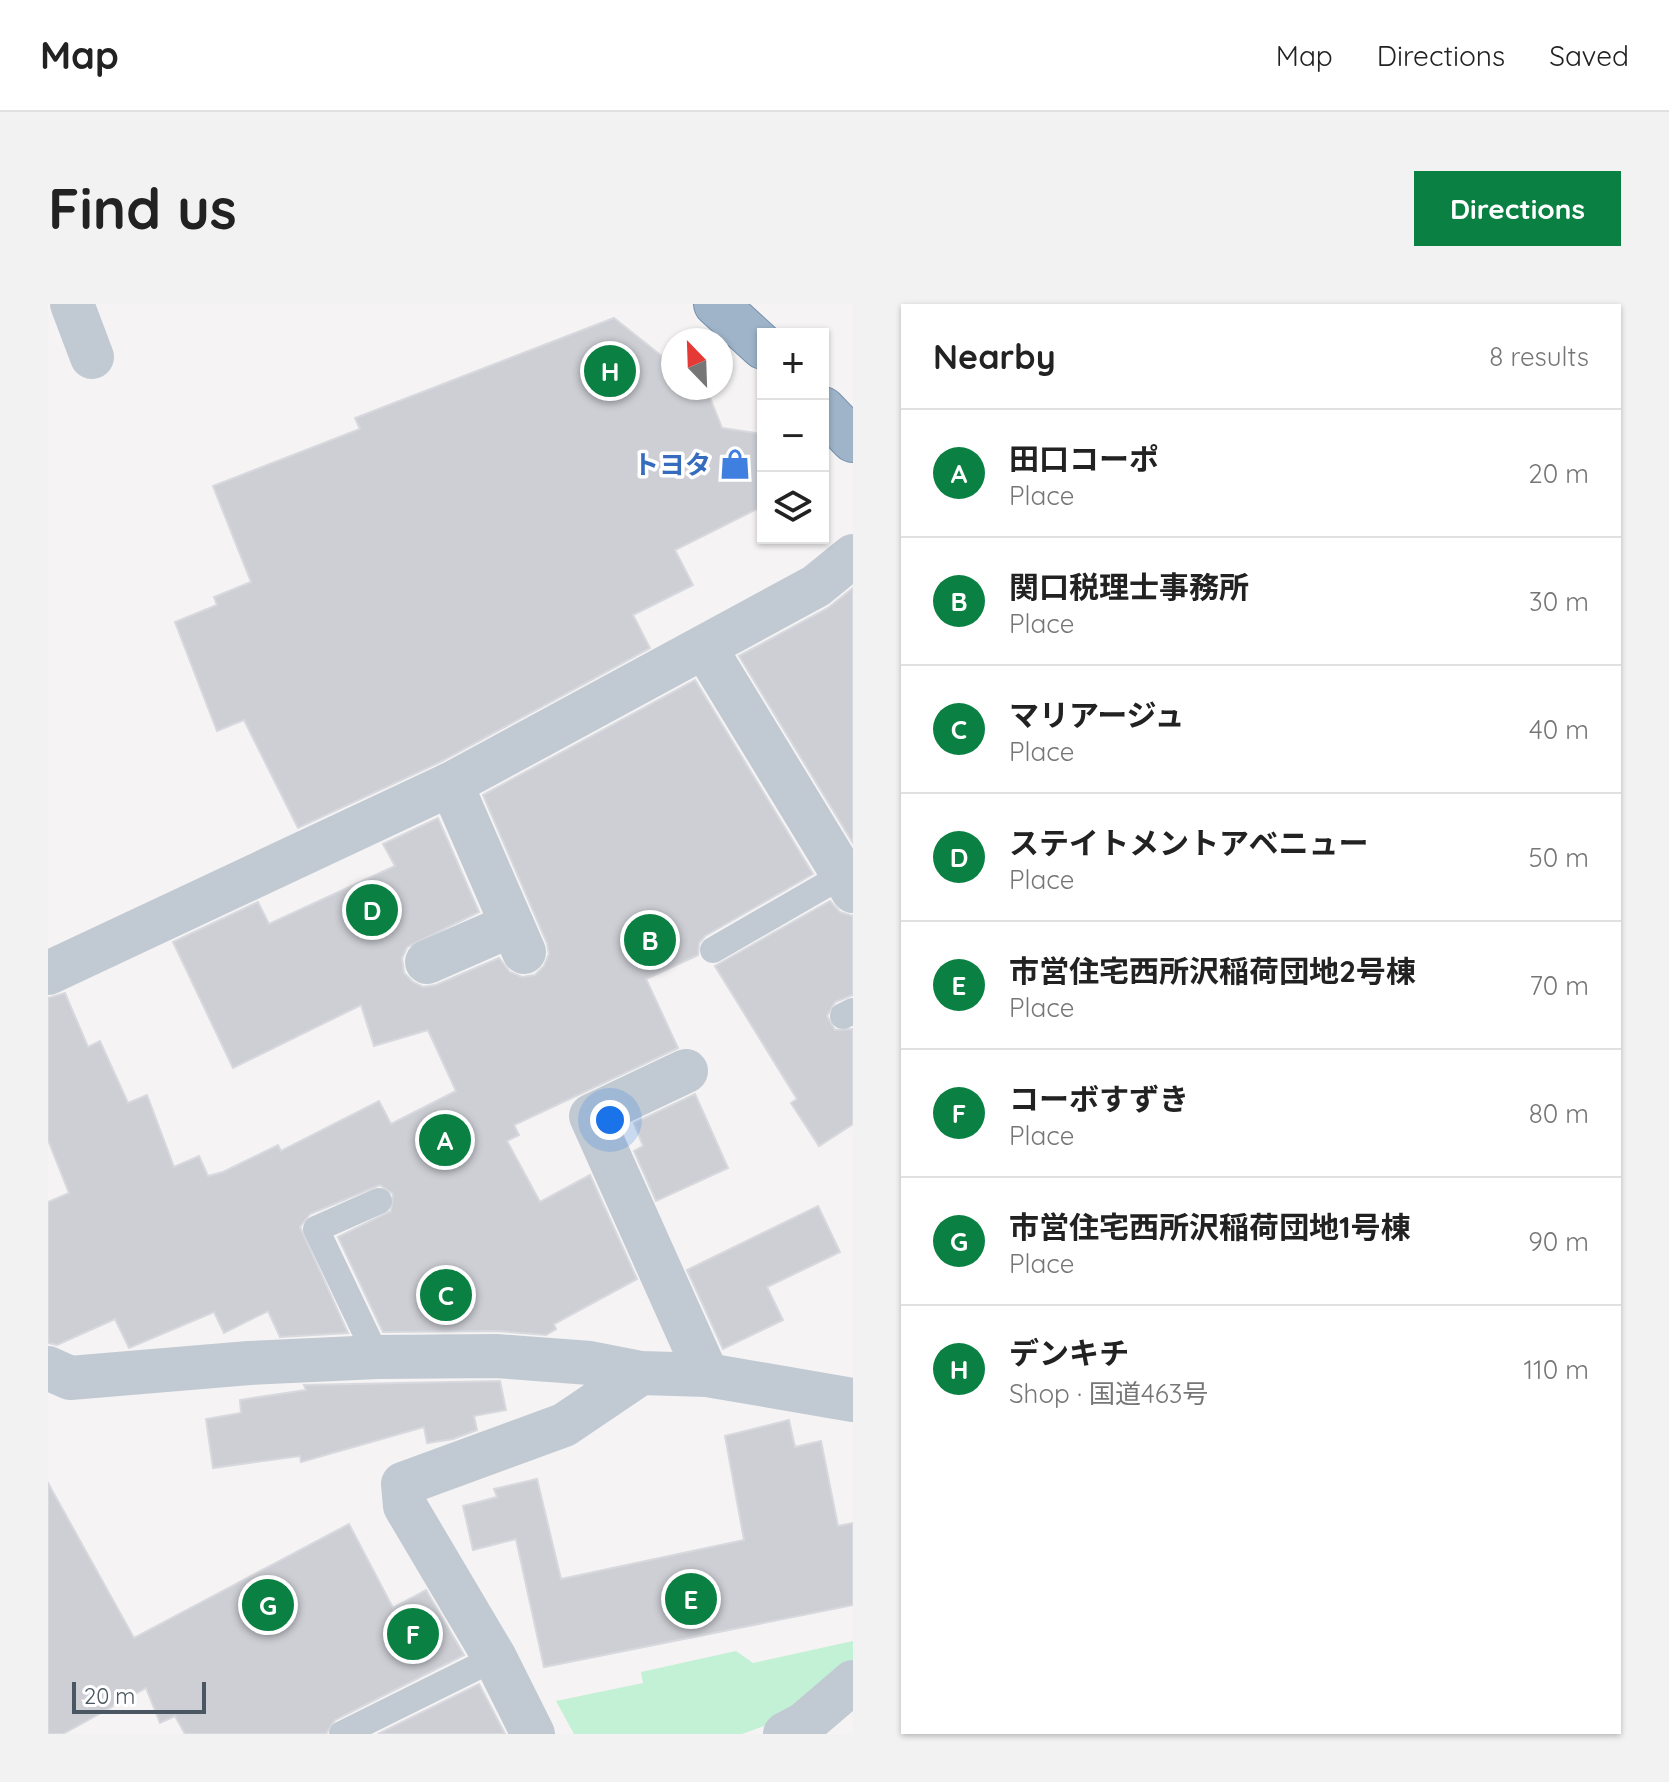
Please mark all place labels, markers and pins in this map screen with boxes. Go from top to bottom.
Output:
pin: H [584,341,636,401]
shop icon: トヨタ [718,447,752,481]
place label: トヨタ [633,448,711,481]
pin: D [346,880,398,940]
pin: B [624,910,676,970]
pin: A [419,1110,471,1170]
pin: C [420,1265,472,1325]
pin: E [665,1569,717,1629]
pin: G [242,1575,294,1635]
pin: F [387,1604,439,1664]

